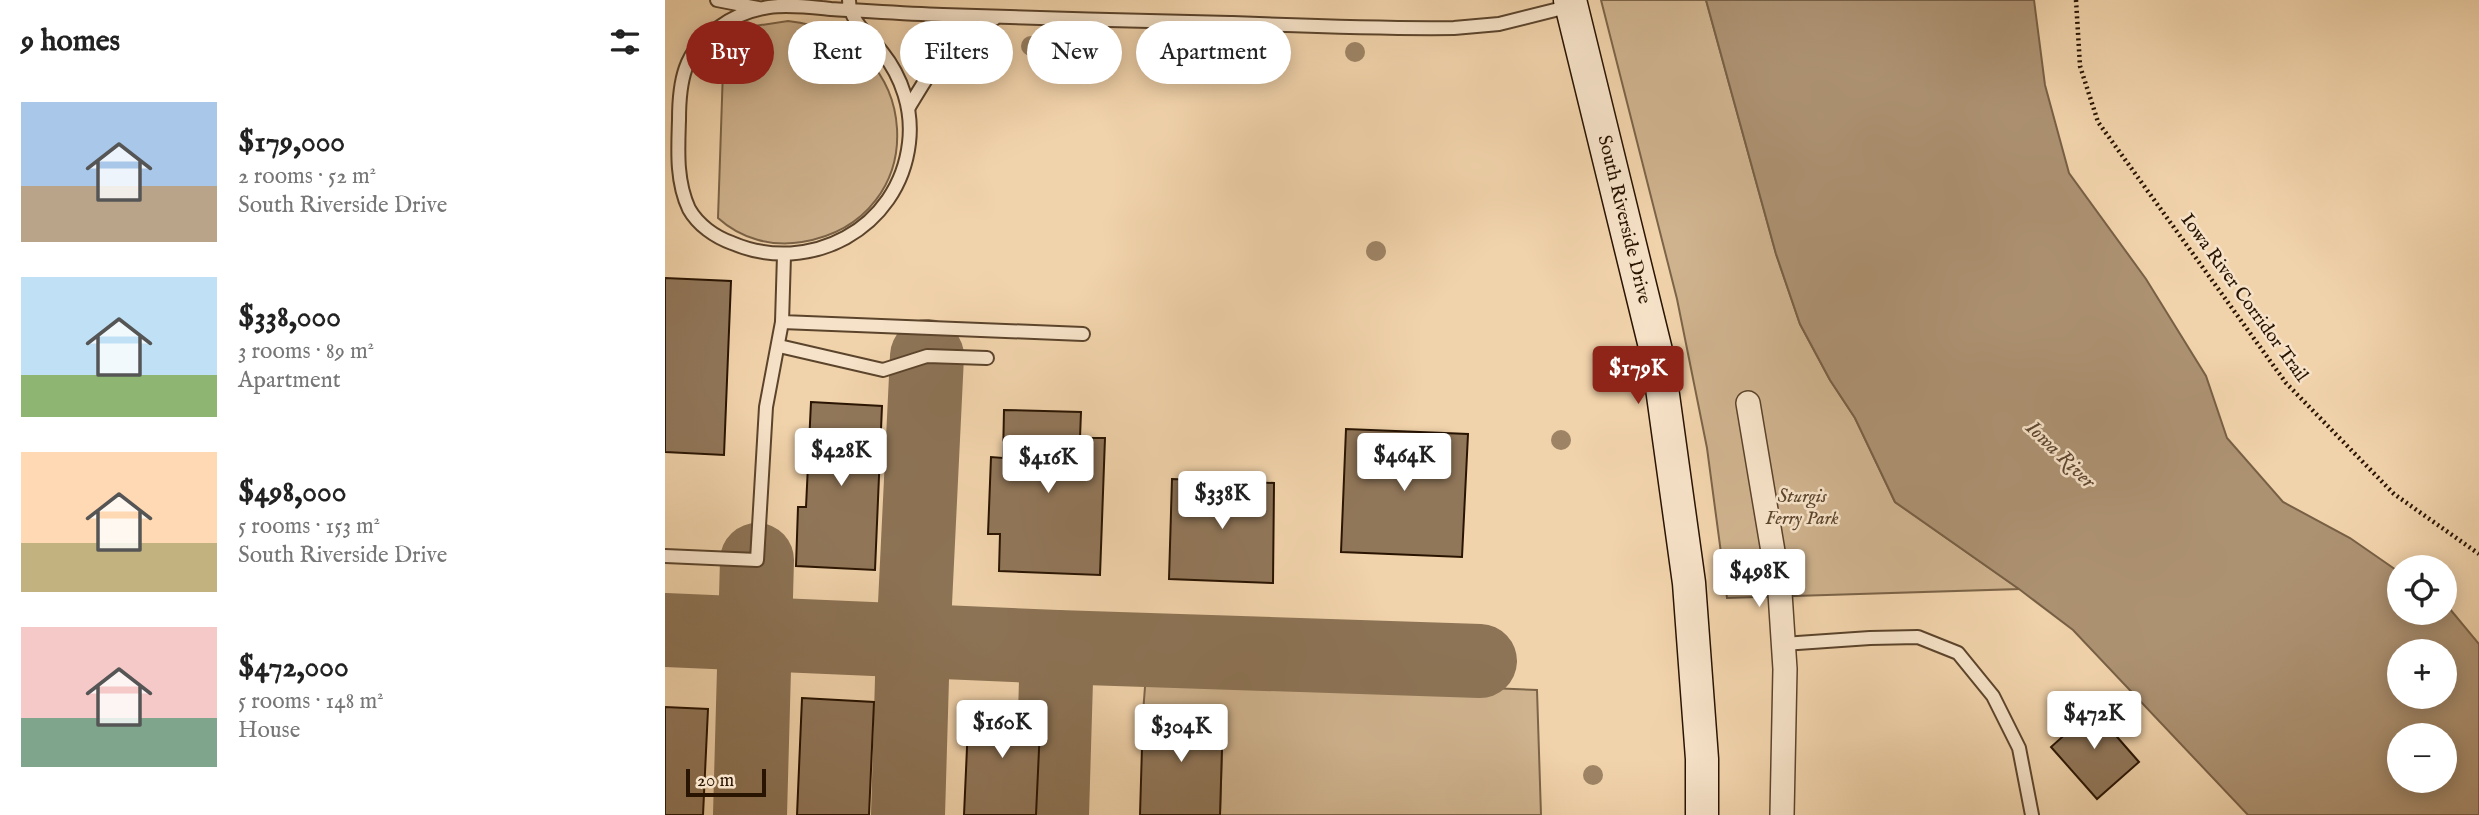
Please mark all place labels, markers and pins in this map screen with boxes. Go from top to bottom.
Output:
pin: $179K [1589,346,1687,406]
pin: $428K [792,428,890,488]
pin: $464K [1355,434,1453,493]
pin: $416K [999,435,1097,495]
pin: $338K [1173,472,1271,531]
pin: $498K [1710,550,1808,609]
pin: $472K [2045,692,2143,751]
pin: $160K [953,700,1051,760]
pin: $304K [1132,704,1230,764]

